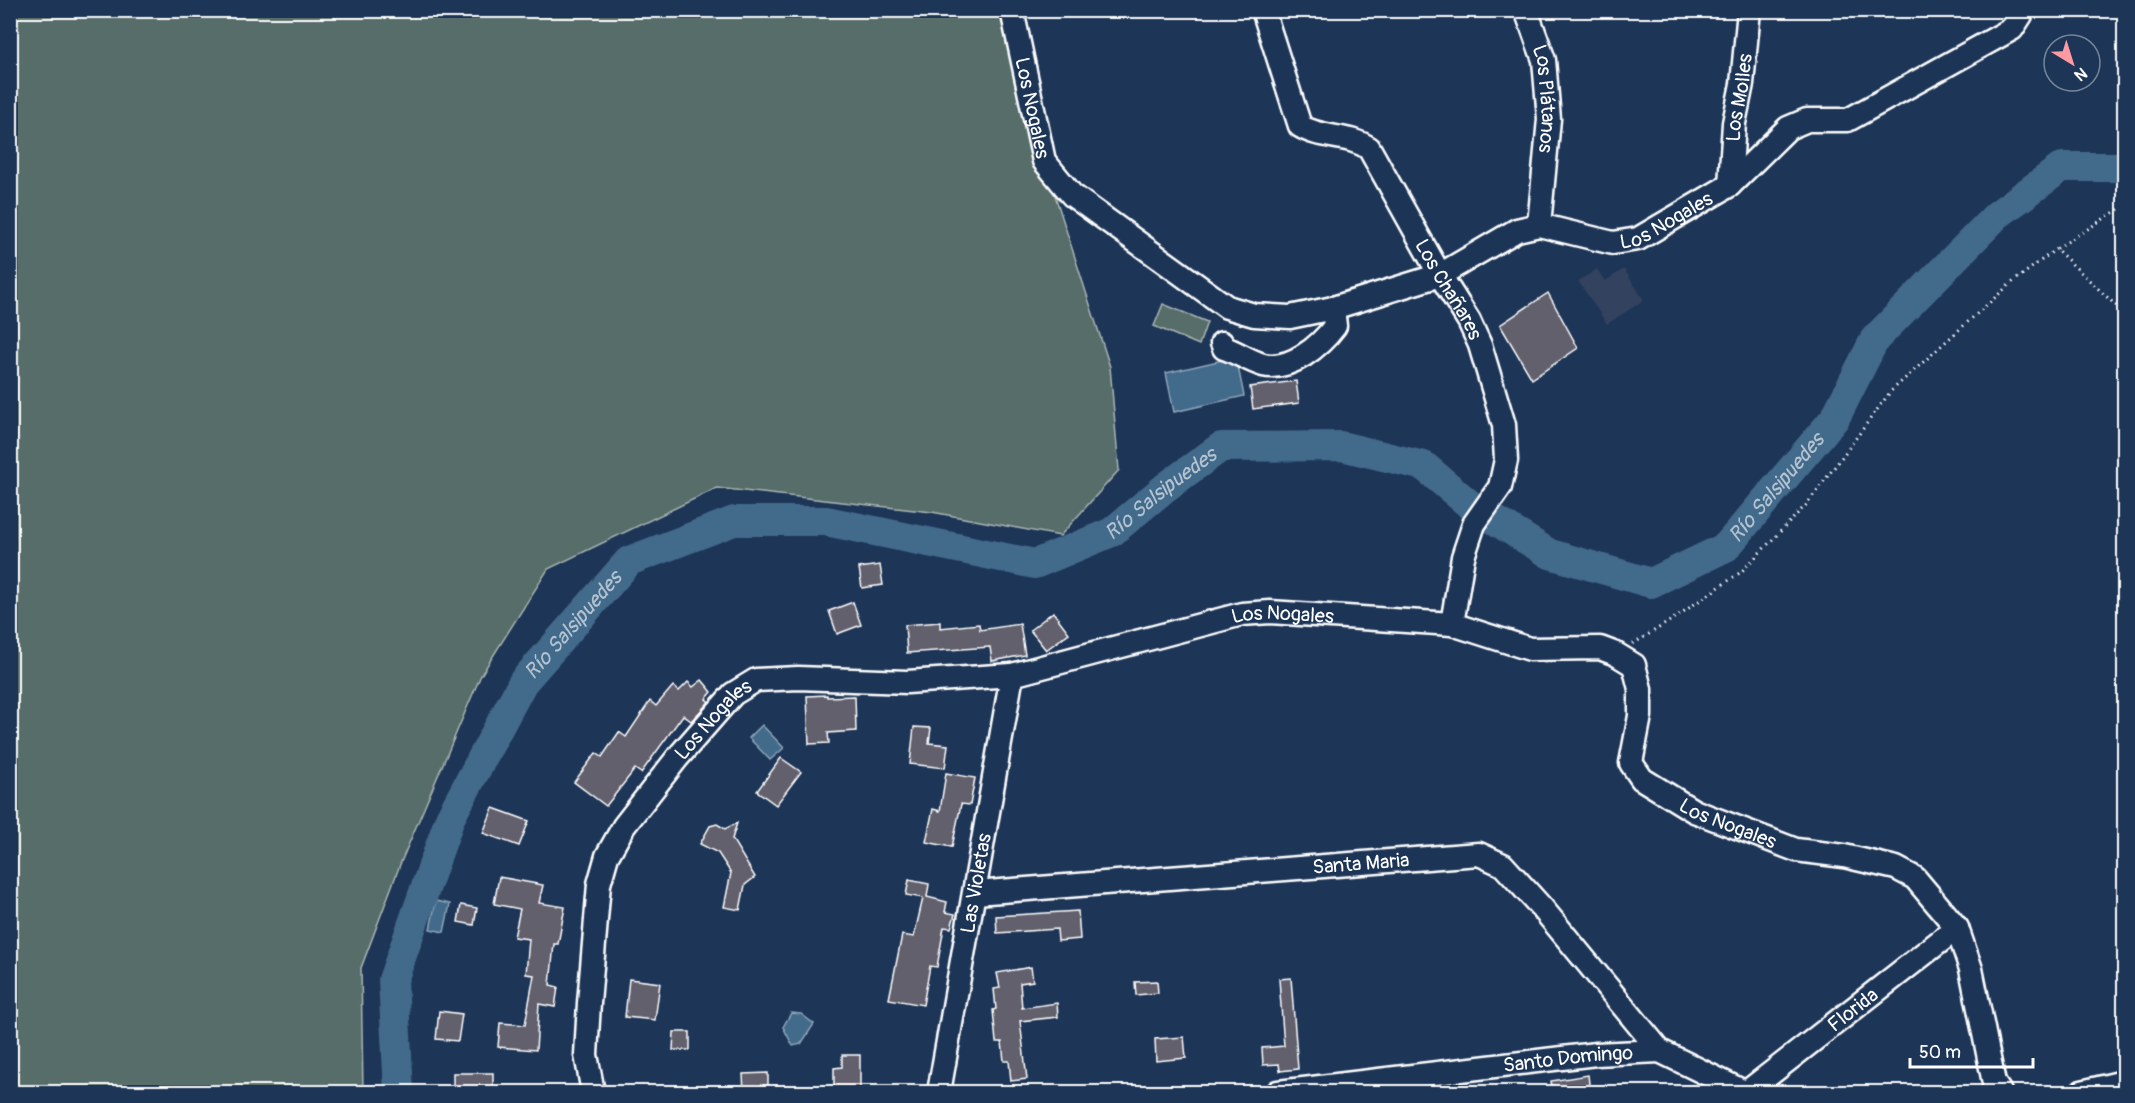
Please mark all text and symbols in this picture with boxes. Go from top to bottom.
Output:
north arrow [2042,33,2102,93]
street label: Los Plátanos [1527,41,1562,154]
street label: Los Molles [1720,52,1757,142]
street label: Los Nogales [1010,55,1056,161]
text: N [2070,63,2091,85]
street label: Los Nogales [1618,186,1717,254]
street label: Los Chañares [1410,234,1488,343]
water label: Río Salsipuedes [1722,425,1832,548]
water label: Río Salsipuedes [1099,440,1224,546]
water label: Río Salsipuedes [518,563,629,685]
street label: Los Nogales [1229,599,1335,629]
street label: Los Nogales [669,673,756,765]
street label: Los Nogales [1675,792,1780,854]
street label: Las Violetas [955,831,997,935]
street label: Santa Maria [1312,847,1410,879]
street label: Florida [1822,982,1883,1037]
scale bar [1910,1031,2033,1069]
street label: Santo Domingo [1502,1040,1634,1078]
text: 50 m [1919,1041,1961,1064]

